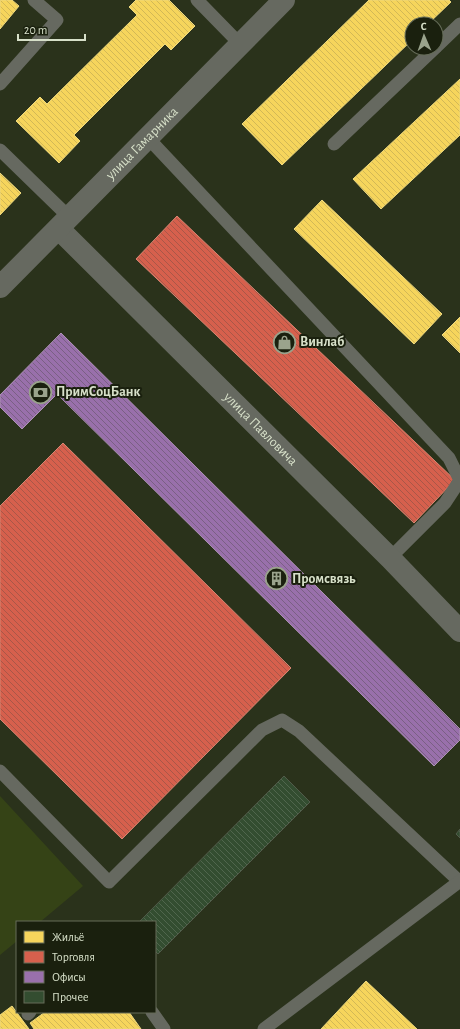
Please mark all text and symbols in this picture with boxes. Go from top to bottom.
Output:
scale bar [18,16,85,42]
north arrow [404,16,444,56]
text: С [420,21,427,32]
text: 20 m [24,24,47,36]
street label: улица Гамарника [103,104,181,183]
shop icon: Винлаб [271,329,297,355]
place label: Винлаб [300,335,344,349]
bank icon: ПримСоцБанк [27,379,53,405]
place label: ПримСоцБанк [56,385,140,399]
street label: улица Павловича [220,389,300,469]
building icon: Промсвязь [264,566,290,592]
place label: Промсвязь [292,572,356,586]
legend [16,921,156,1013]
text: Жильё [52,931,84,943]
text: Торговля [52,951,95,963]
text: Офисы [52,971,86,983]
text: Прочее [52,991,88,1003]

